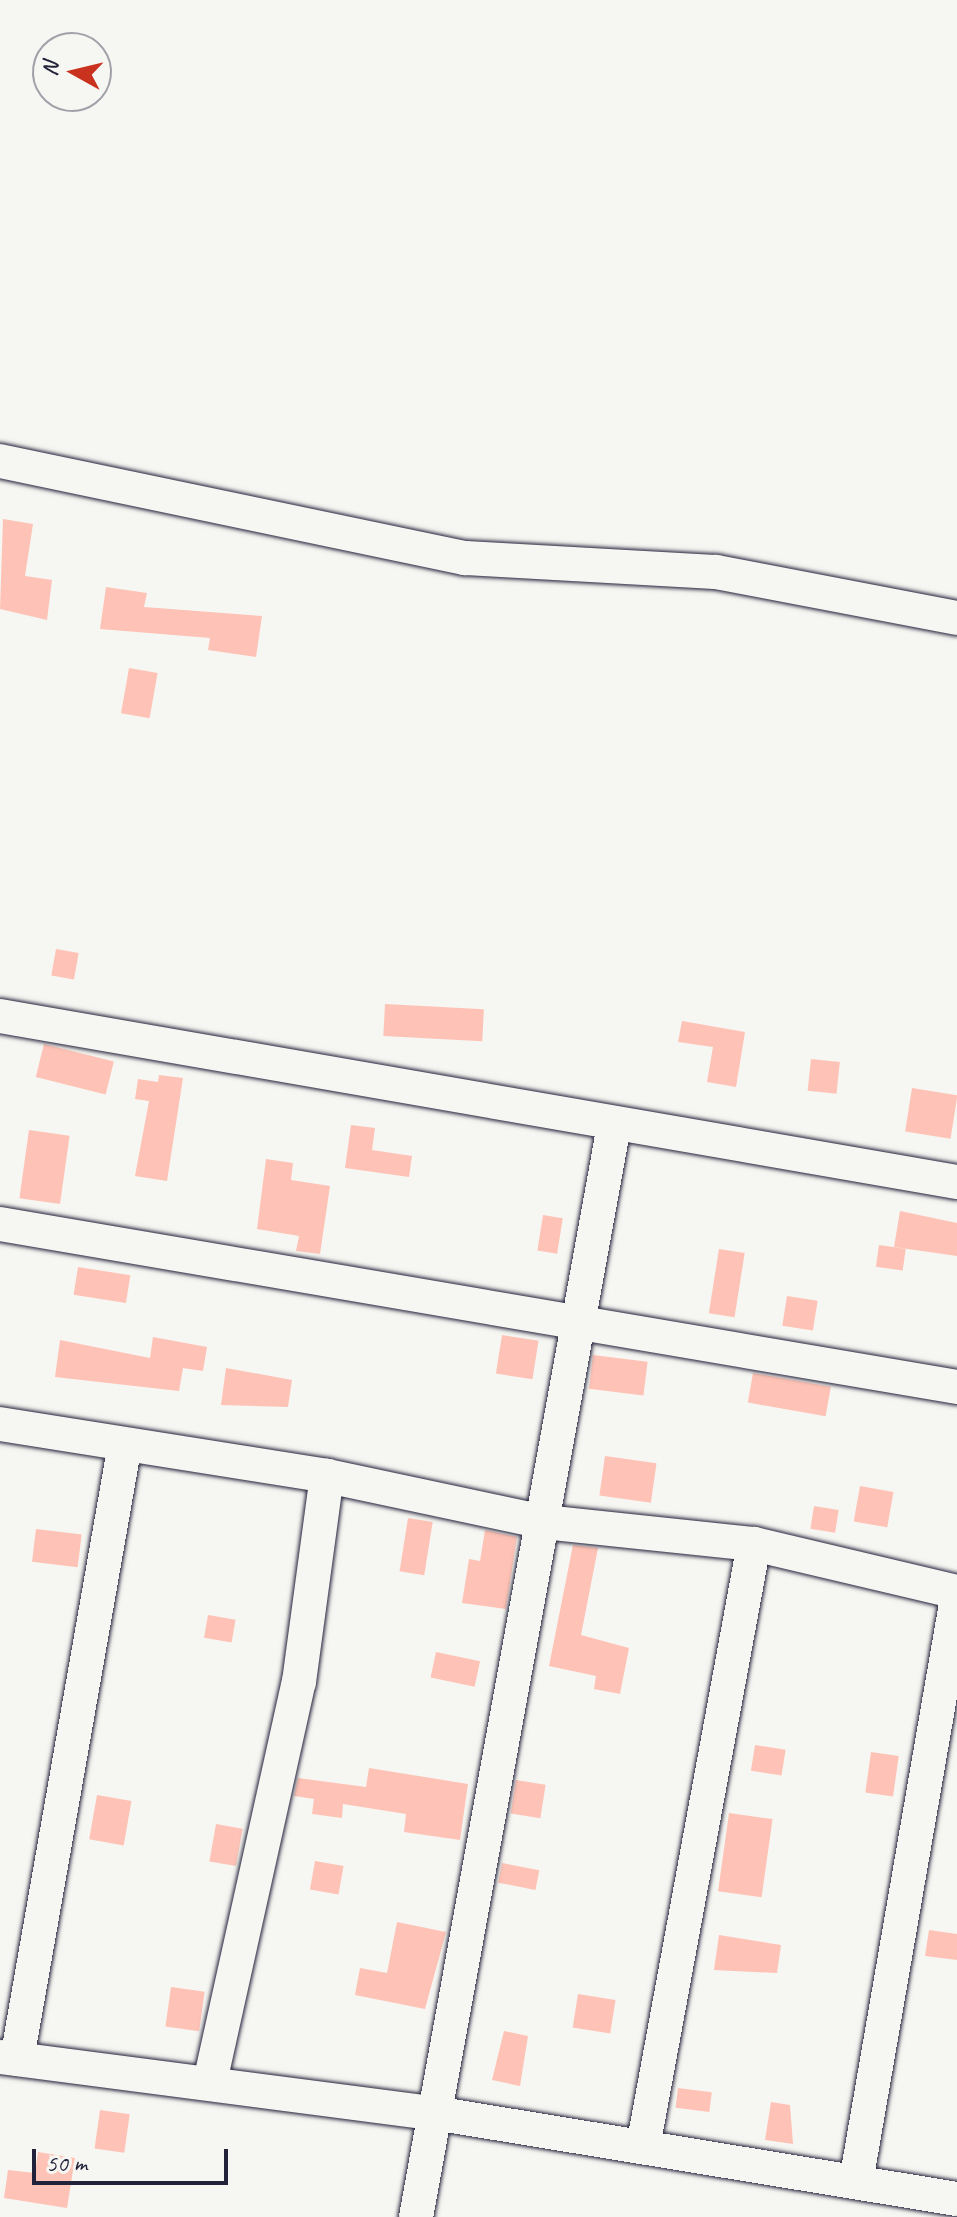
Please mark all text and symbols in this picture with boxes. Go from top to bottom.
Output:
north arrow [32,32,112,112]
text: N [35,60,65,78]
scale bar [36,2133,232,2183]
text: 50 m [46,2148,87,2178]

